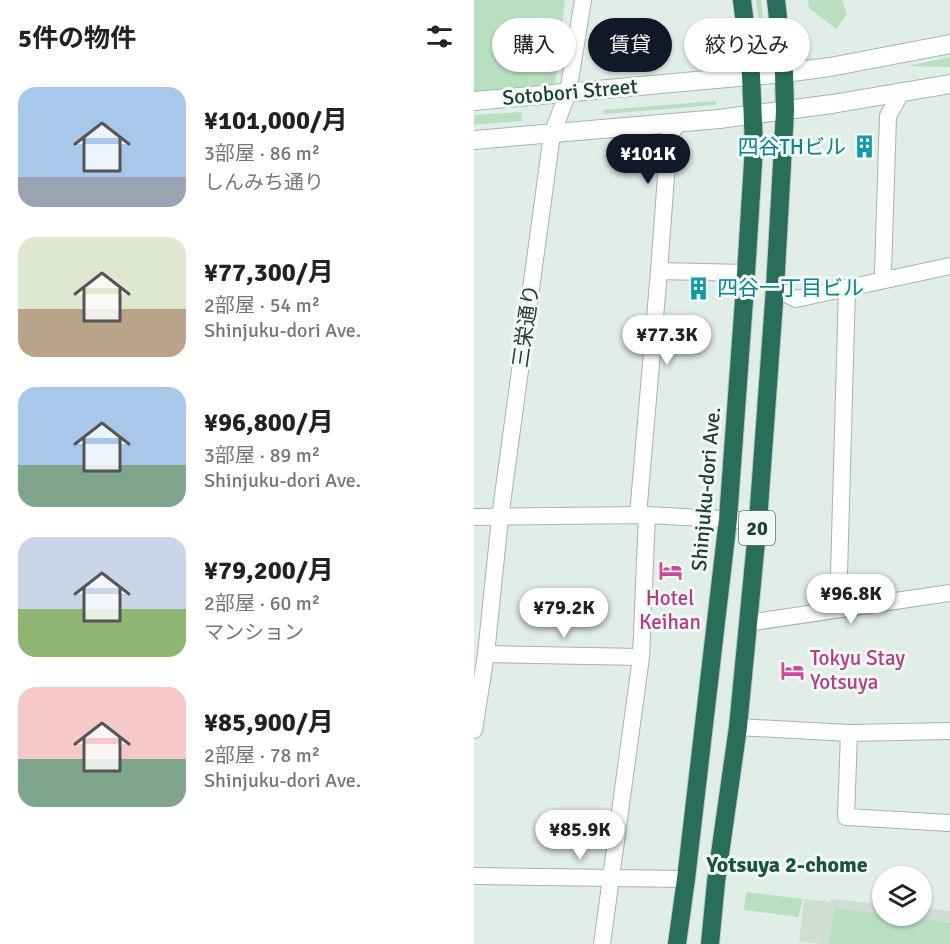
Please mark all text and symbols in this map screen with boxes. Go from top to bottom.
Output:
chip: 購入 [492,18,576,72]
chip: 賃貸 [588,18,672,72]
chip: 絞り込み [684,18,810,72]
icon: filters [423,20,456,53]
text: 5件の物件 [18,23,136,55]
street label: Sotobori Street [501,73,639,111]
text: ¥101,000/月 [204,105,348,137]
icon: home [66,111,138,183]
pin: ¥101K [606,134,690,185]
place label: 四谷THビル [738,134,846,160]
building icon: 四谷THビル [851,134,877,160]
text: 3部屋 · 86 m² [204,141,320,166]
text: ¥101K [620,141,676,166]
text: しんみち通り [204,170,324,195]
text: ¥77,300/月 [204,257,334,289]
icon: home [66,261,138,333]
building icon: 四谷一丁目ビル [686,275,712,301]
place label: 四谷一丁目ビル [717,275,864,301]
street label: 三栄通り [507,283,545,369]
text: 2部屋 · 54 m² [204,293,320,318]
pin: ¥77.3K [618,315,716,366]
text: Shinjuku-dori Ave. [204,318,361,343]
text: ¥77.3K [636,322,698,347]
street label: Shinjuku-dori Ave. [686,406,726,572]
text: ¥96,800/月 [204,407,334,439]
icon: home [66,411,138,483]
text: 3部屋 · 89 m² [204,443,320,468]
text: Shinjuku-dori Ave. [204,468,361,493]
road number: 20 [739,511,775,545]
text: ¥79,200/月 [204,555,334,587]
hotel icon: Hotel Keihan [657,557,683,583]
icon: home [66,561,138,633]
pin: ¥96.8K [802,574,900,625]
text: ¥96.8K [820,581,882,606]
place label: Hotel Keihan [639,585,701,635]
pin: ¥79.2K [515,588,613,639]
text: 2部屋 · 60 m² [204,591,320,616]
text: ¥79.2K [533,595,595,620]
text: マンション [204,620,304,645]
place label: Tokyu Stay Yotsuya [810,645,905,695]
hotel icon: Tokyu Stay Yotsuya [779,657,805,683]
text: ¥85,900/月 [204,707,334,739]
icon: home [66,711,138,783]
text: 2部屋 · 78 m² [204,743,320,768]
text: Shinjuku-dori Ave. [204,768,361,793]
pin: ¥85.9K [531,810,629,861]
text: ¥85.9K [549,817,611,842]
district label: Yotsuya 2-chome [705,851,868,878]
map controls [872,866,932,926]
button: layers [872,866,932,926]

